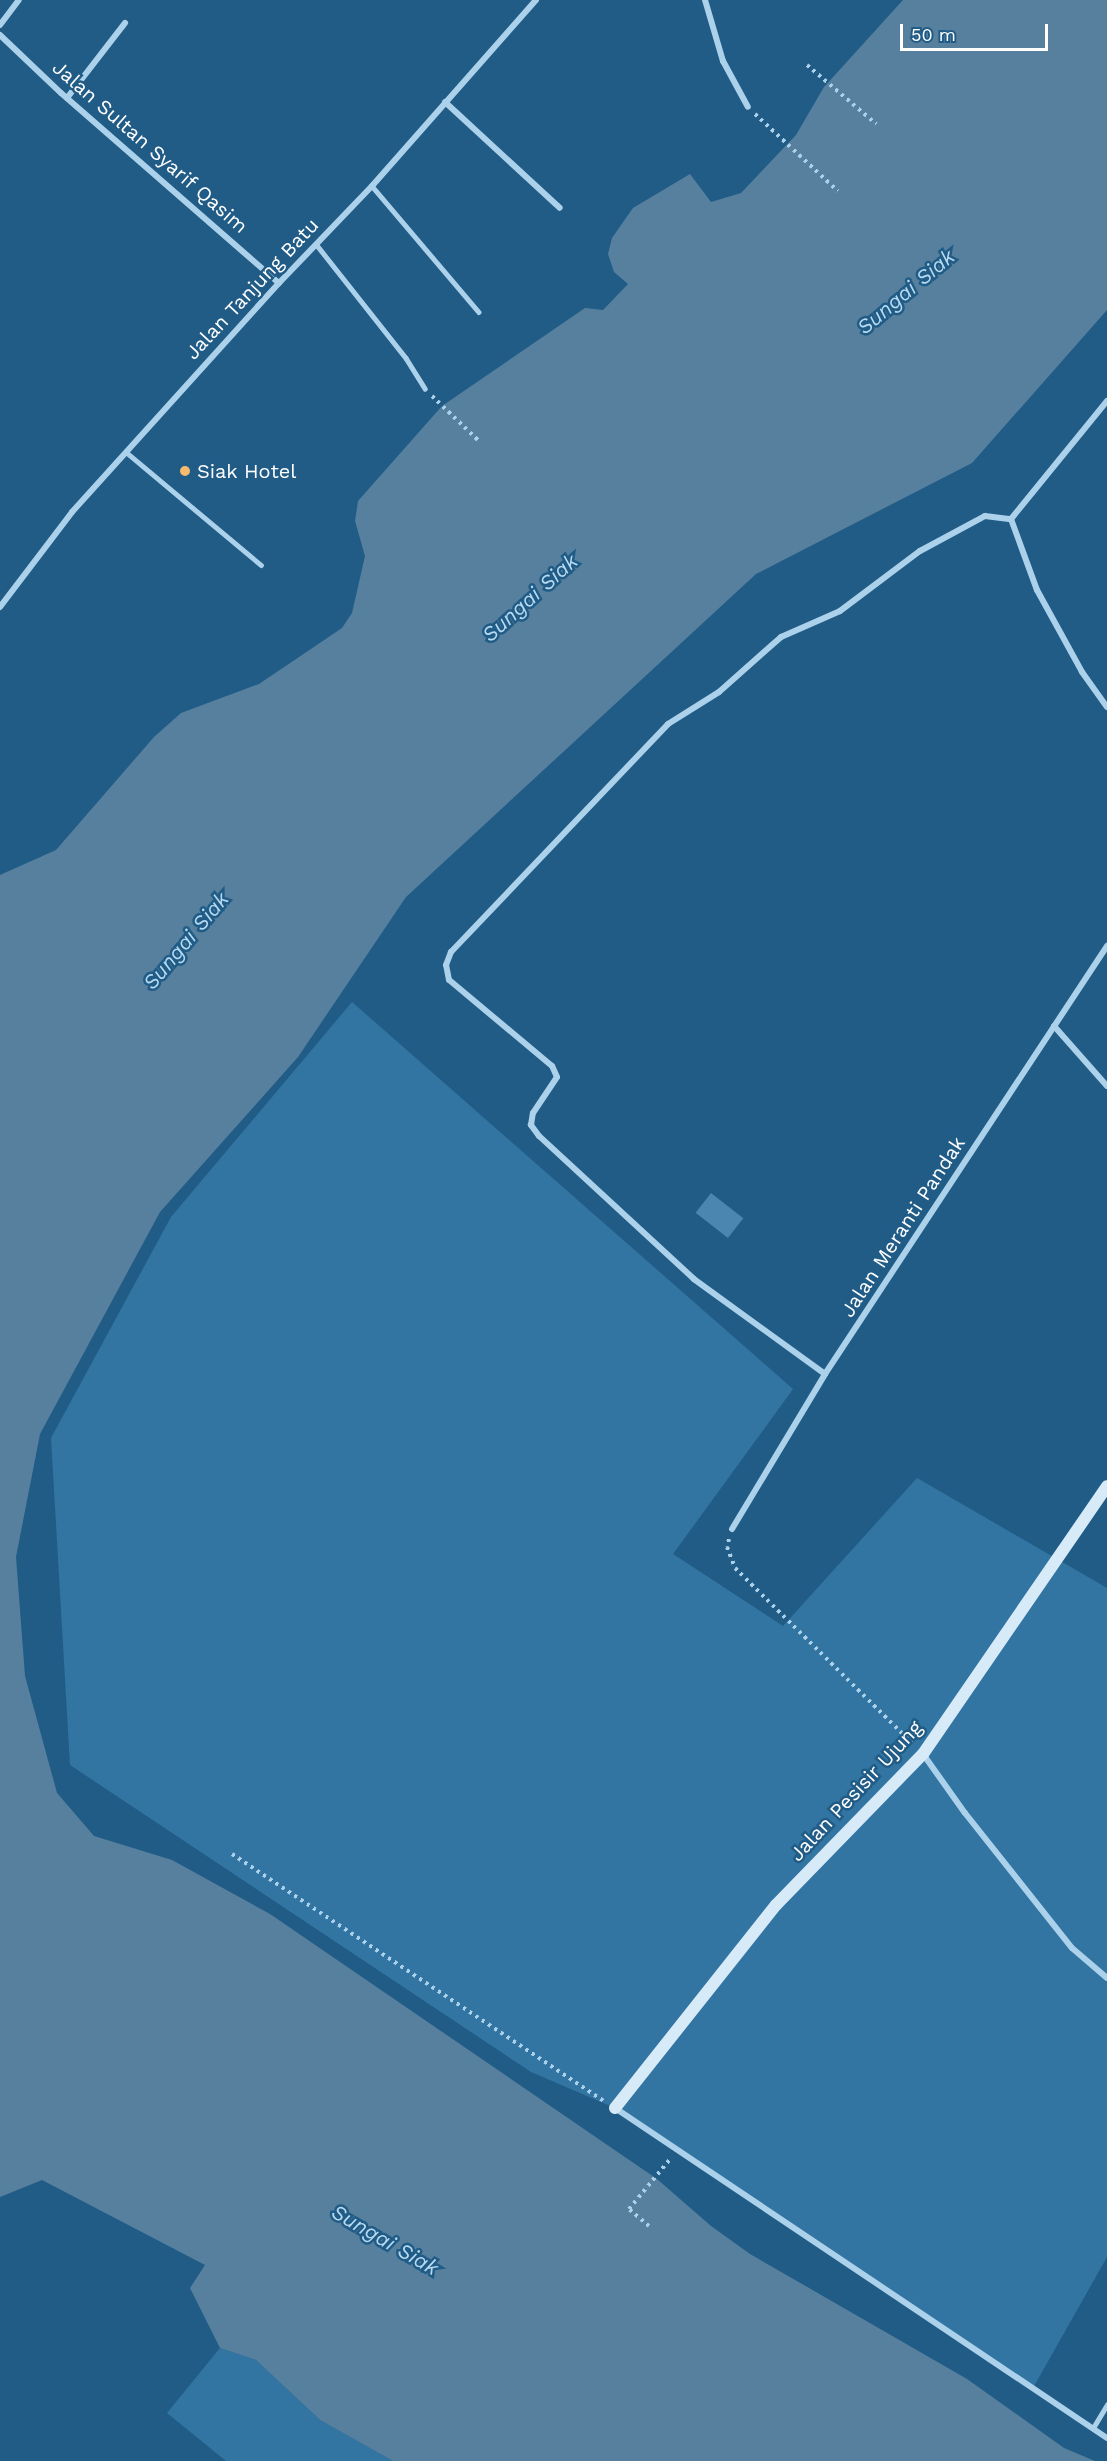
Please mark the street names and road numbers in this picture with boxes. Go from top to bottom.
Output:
street label: Jalan Sultan Syarif Qasim [47,55,253,239]
street label: Jalan Tanjung Batu [180,213,324,365]
street label: Jalan Meranti Pandak [836,1132,970,1322]
street label: Jalan Pesisir Ujung [785,1716,927,1866]

